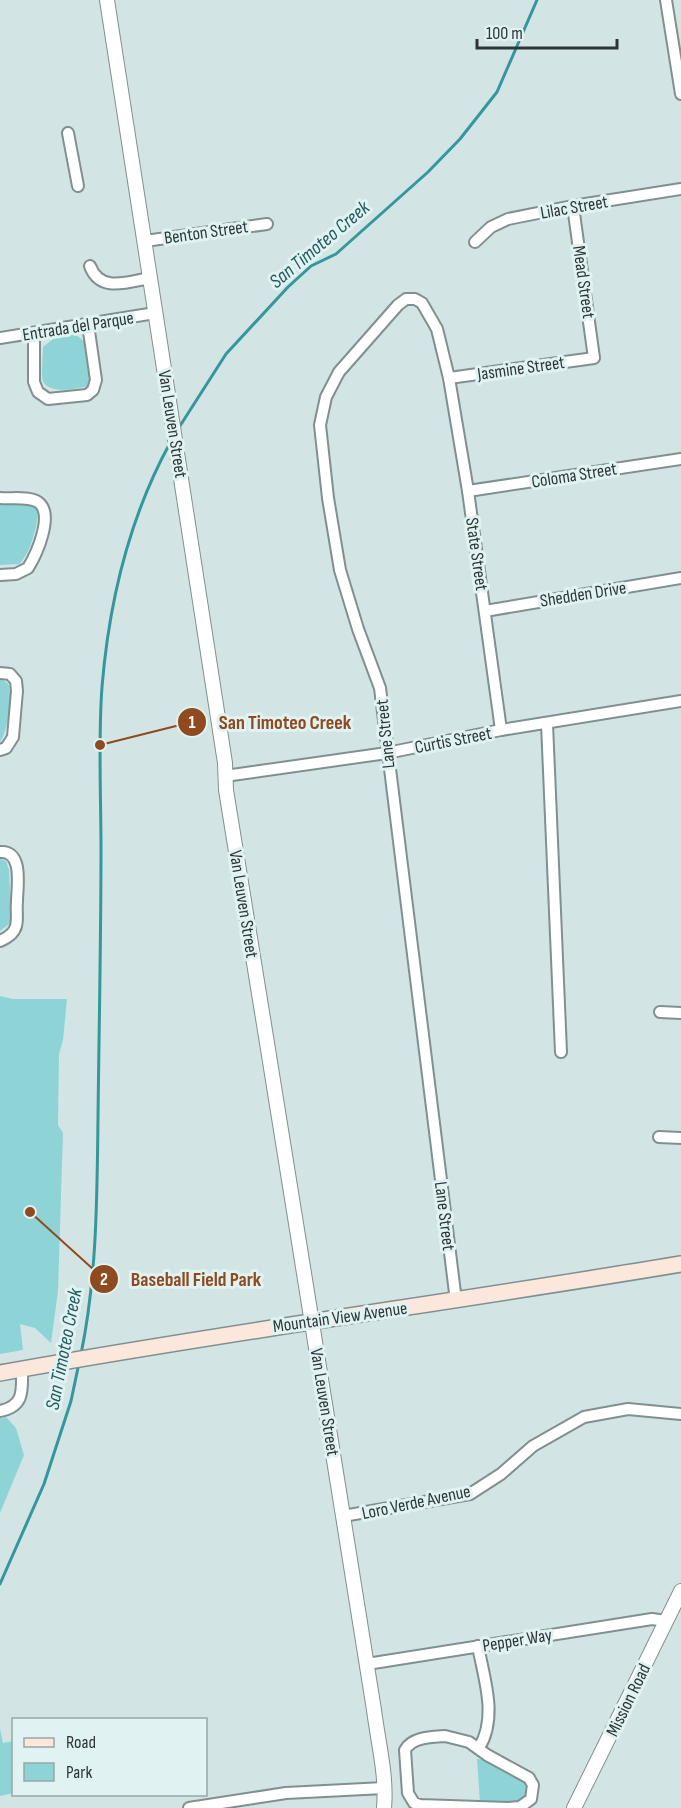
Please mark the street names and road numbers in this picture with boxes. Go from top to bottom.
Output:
street label: Lilac Street [539,191,610,224]
street label: Benton Street [163,216,250,249]
street label: Mead Street [568,244,599,320]
street label: Entrada del Parque [21,307,135,346]
street label: Jasmine Street [475,352,566,385]
street label: Van Leuven Street [154,369,191,480]
street label: Coloma Street [530,458,619,493]
street label: State Street [461,516,492,592]
street label: Shedden Drive [539,577,628,612]
street label: Lane Street [371,698,400,770]
street label: Curtis Street [413,723,494,758]
street label: Van Leuven Street [225,849,262,960]
street label: Lane Street [430,1180,459,1252]
street label: Mountain View Avenue [272,1298,409,1337]
street label: Van Leuven Street [306,1347,343,1458]
street label: Loro Verde Avenue [360,1481,472,1524]
street label: Pepper Way [481,1625,553,1656]
street label: Mission Road [602,1661,655,1740]

